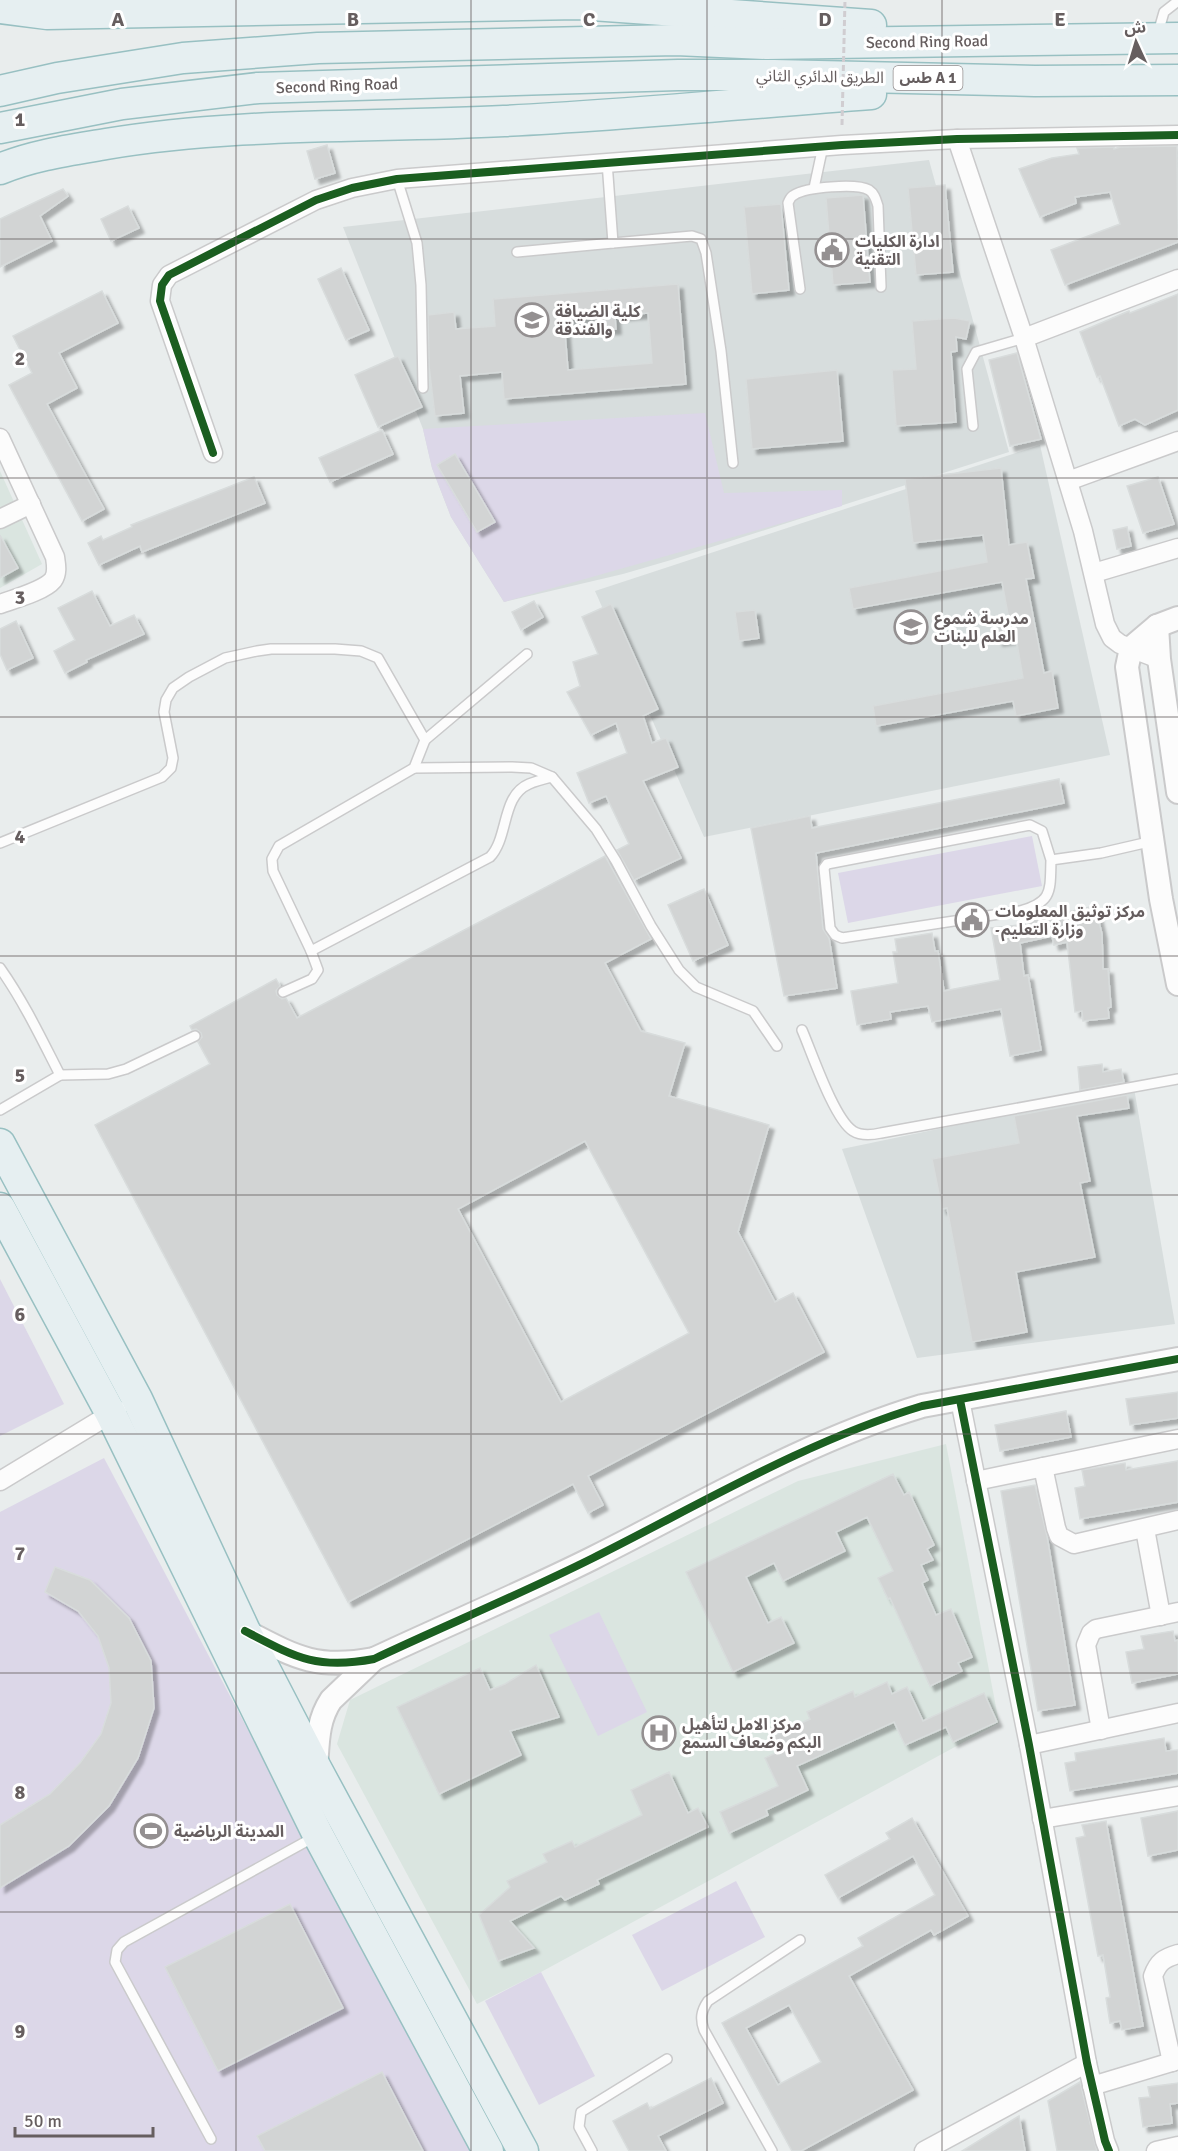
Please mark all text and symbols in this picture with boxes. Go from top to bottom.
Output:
text: A [112,7,125,32]
text: B [347,7,359,32]
text: C [583,7,595,32]
text: D [818,7,832,32]
text: E [1054,7,1066,32]
north arrow [1106,12,1166,72]
text: ش [1123,17,1147,39]
street label: Second Ring Road [866,31,988,53]
street label: الطريق الدائري الثاني [756,66,884,90]
road number: طس A 1 [894,66,962,90]
street label: Second Ring Road [276,74,398,98]
text: 1 [15,107,26,132]
public building icon: ادارة الكليات التقنية [814,232,850,268]
place label: ادارة الكليات التقنية [855,232,940,270]
school or university icon: كلية الضيافة والفندقة [514,302,550,338]
place label: كلية الضيافة والفندقة [555,302,641,340]
text: 2 [15,346,25,371]
text: 3 [15,585,25,610]
school or university icon: مدرسة شموع العلم للبنات [893,609,929,645]
place label: مدرسة شموع العلم للبنات [934,609,1029,649]
text: 4 [15,824,26,849]
public building icon: مركز توثيق المعلومات -وزارة التعليم [954,902,990,938]
place label: مركز توثيق المعلومات -وزارة التعليم [995,902,1145,942]
text: 5 [15,1063,25,1088]
text: 6 [15,1302,26,1327]
text: 7 [15,1541,26,1566]
hospital icon: مركز الامل لتأهيل البكم وضعاف السمع [641,1715,677,1751]
place label: مركز الامل لتأهيل البكم وضعاف السمع [682,1715,821,1755]
text: 8 [15,1780,26,1805]
sports icon: المدينة الرياضية [133,1813,169,1849]
place label: المدينة الرياضية [174,1822,284,1842]
text: 9 [15,2019,26,2044]
scale bar [15,2100,153,2138]
text: 50 m [24,2110,62,2132]

